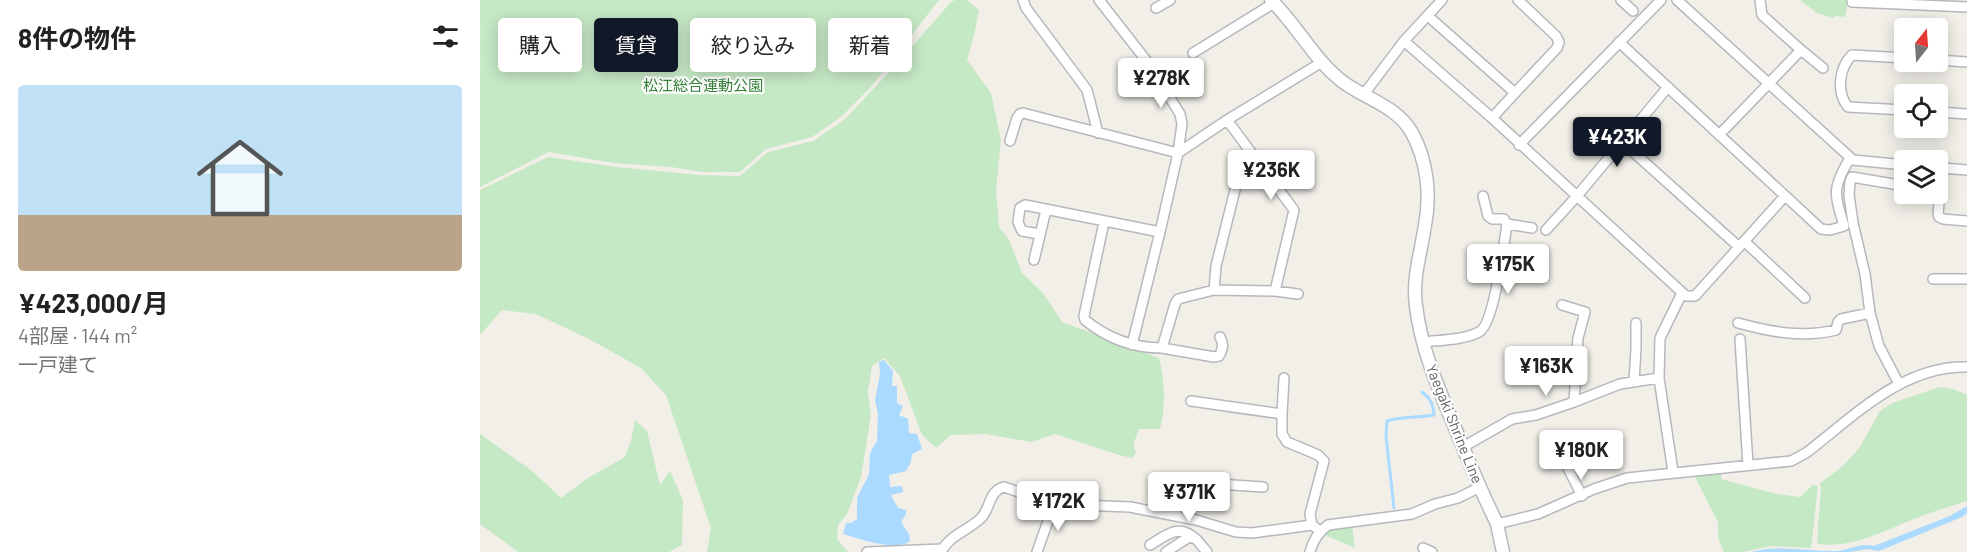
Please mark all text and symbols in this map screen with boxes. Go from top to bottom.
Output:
chip: 購入 [498,18,582,72]
chip: 賃貸 [594,18,678,72]
chip: 絞り込み [690,18,816,72]
chip: 新着 [828,18,912,72]
north arrow [1894,18,1948,72]
map controls [1894,18,1948,204]
icon: filters [429,20,462,53]
text: 8件の物件 [18,22,136,53]
pin: ¥278K [1119,58,1203,109]
text: ¥278K [1132,65,1190,89]
park label: 松江総合運動公園 [643,76,763,94]
button: locate [1894,84,1948,138]
pin: ¥423K [1575,117,1659,168]
icon: home [186,124,294,232]
text: ¥423K [1587,124,1647,148]
pin: ¥236K [1229,150,1313,201]
button: layers [1894,150,1948,204]
text: ¥236K [1242,157,1300,181]
pin: ¥175K [1466,244,1550,295]
text: ¥175K [1481,251,1535,275]
text: ¥423,000/月 [18,287,169,318]
text: 4部屋 · 144 m² [18,323,137,347]
pin: ¥163K [1504,346,1588,397]
text: 一戸建て [18,352,98,376]
text: ¥163K [1519,353,1573,377]
street label: Yaegaki Shrine Line [1423,361,1487,486]
pin: ¥180K [1539,430,1623,481]
text: ¥180K [1553,437,1609,461]
pin: ¥371K [1147,472,1231,523]
text: ¥371K [1162,479,1216,503]
pin: ¥172K [1016,481,1100,532]
text: ¥172K [1031,488,1085,512]

